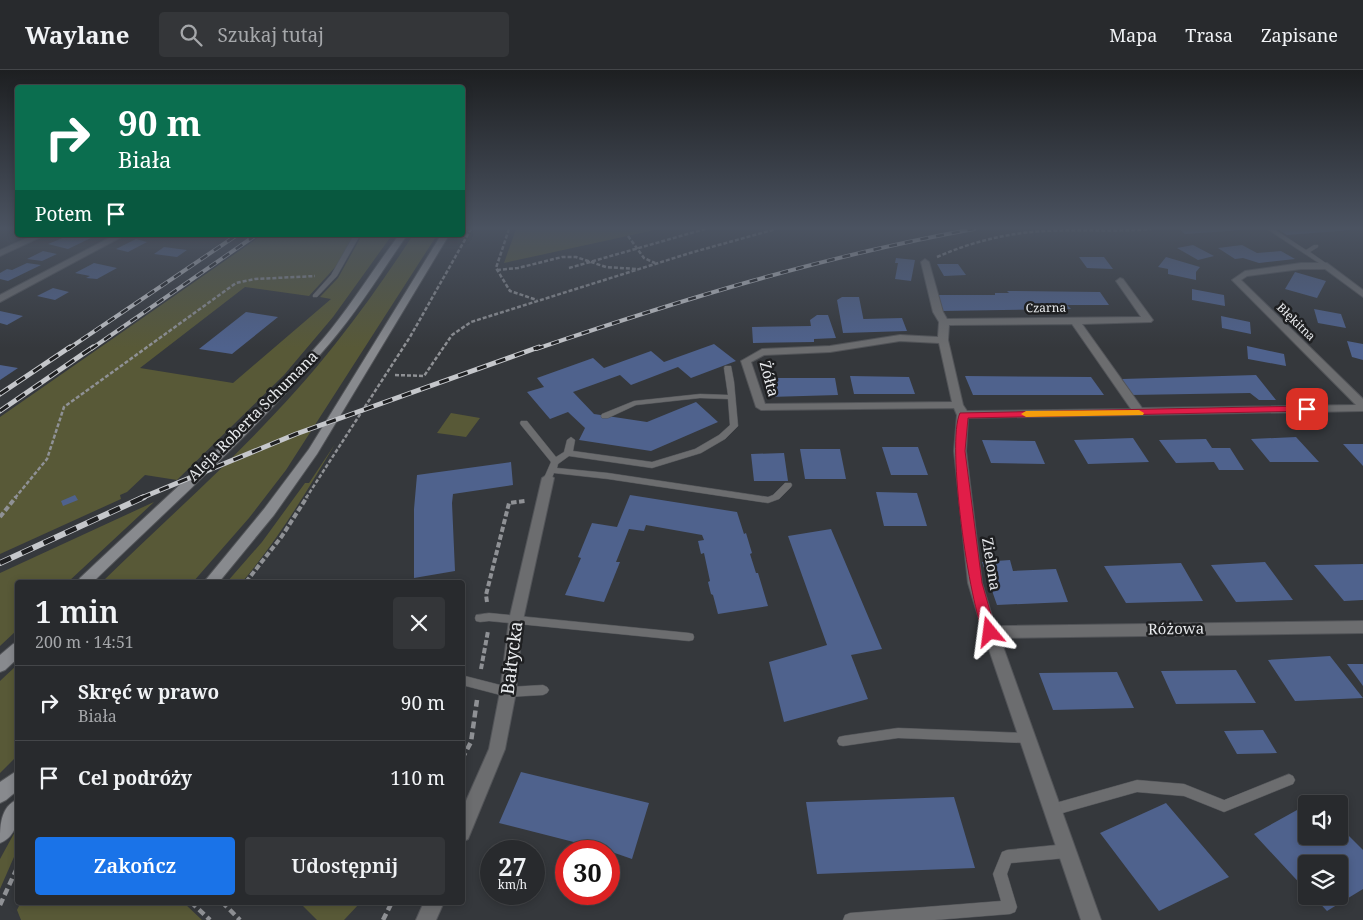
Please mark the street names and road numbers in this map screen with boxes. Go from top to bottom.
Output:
street label: Czarna [1026,299,1067,316]
street label: Błękitna [1273,299,1320,344]
street label: Aleja Roberta Schumana [183,346,322,485]
street label: Żółta [756,359,784,399]
street label: Zielona [978,536,1006,592]
street label: Różowa [1148,618,1204,638]
street label: Bałtycka [495,620,527,696]

